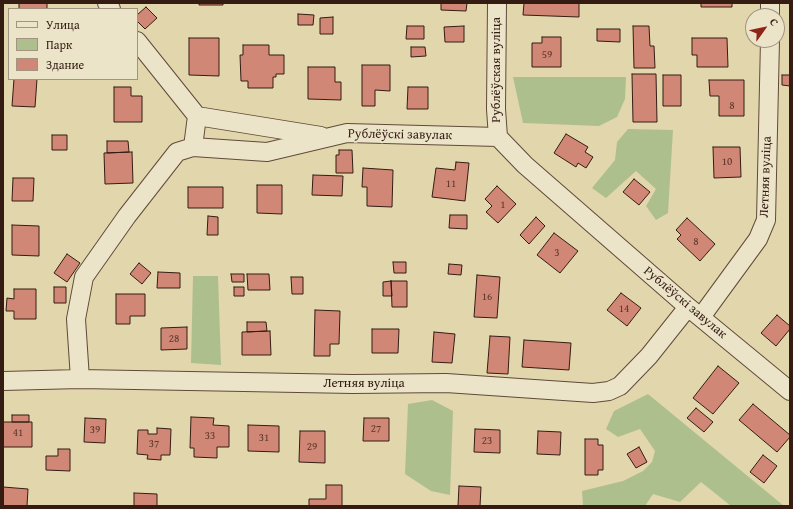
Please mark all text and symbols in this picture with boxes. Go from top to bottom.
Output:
legend [8,8,138,80]
north arrow [745,8,785,48]
text: С [766,15,783,29]
text: Улица [46,16,80,33]
street label: Рублёўская вуліца [489,17,505,123]
text: Парк [46,36,72,53]
house number: 59 [542,48,552,62]
text: Здание [46,56,84,73]
house number: 8 [729,99,735,113]
street label: Рублёўскі завулак [348,126,452,144]
street label: Летняя вуліца [757,136,775,218]
house number: 10 [722,155,732,169]
house number: 11 [446,177,456,191]
house number: 1 [500,198,506,212]
house number: 8 [693,235,699,249]
house number: 3 [554,246,560,260]
street label: Рублёўскі завулак [640,264,730,342]
house number: 16 [482,290,492,304]
house number: 14 [619,302,629,316]
house number: 28 [169,332,179,346]
street label: Летняя вуліца [323,376,405,392]
house number: 27 [371,422,381,436]
house number: 39 [90,423,100,437]
house number: 41 [13,426,23,440]
house number: 33 [205,429,215,443]
house number: 31 [259,431,269,445]
house number: 23 [482,434,492,448]
house number: 37 [149,437,159,451]
house number: 29 [307,440,317,454]

